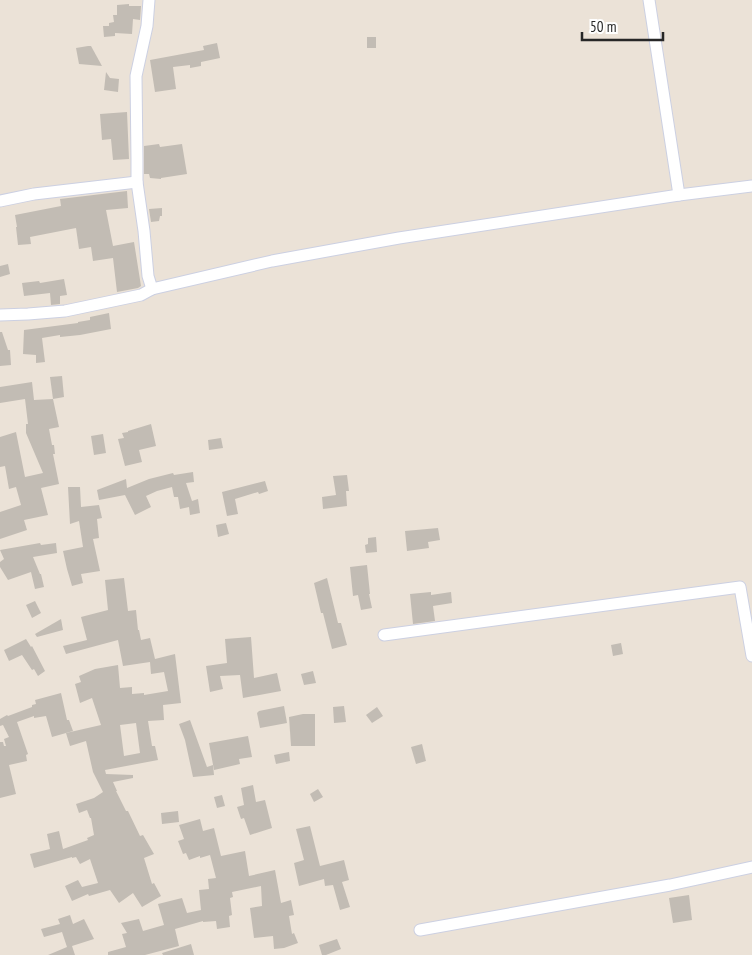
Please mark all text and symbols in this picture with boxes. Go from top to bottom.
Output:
scale bar [582,10,663,42]
text: 50 m [590,17,616,36]

